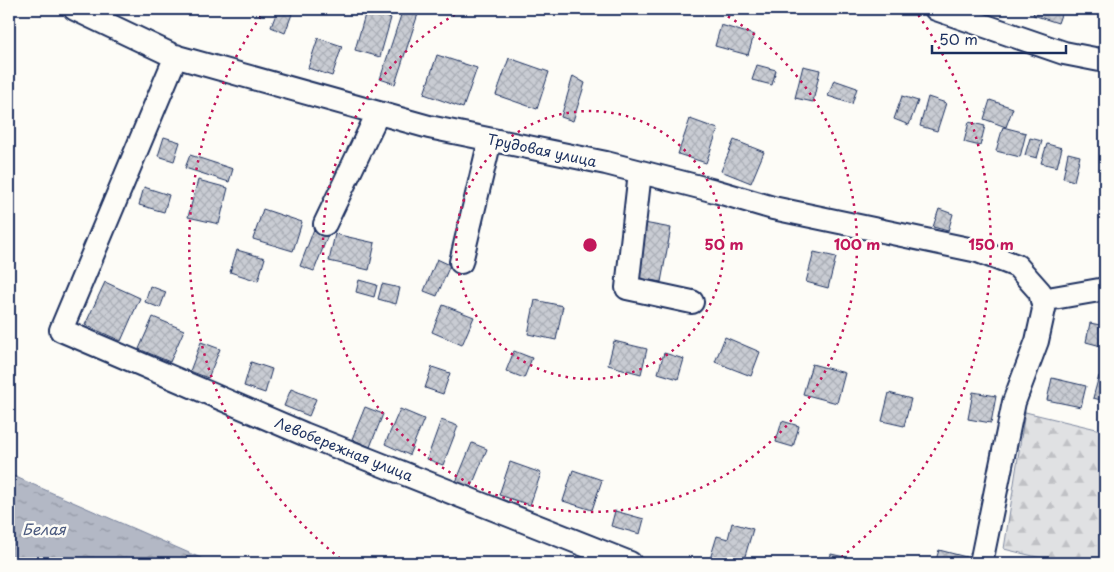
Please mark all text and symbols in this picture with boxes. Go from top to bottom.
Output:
scale bar [932,22,1065,54]
text: 50 m [939,27,978,50]
street label: Трудовая улица [485,128,599,172]
text: 50 m [705,232,743,255]
text: 100 m [834,232,880,255]
text: 150 m [968,232,1014,255]
centre of rings [581,236,599,254]
street label: Левобережная улица [272,412,416,486]
water label: Белая [22,517,67,540]

